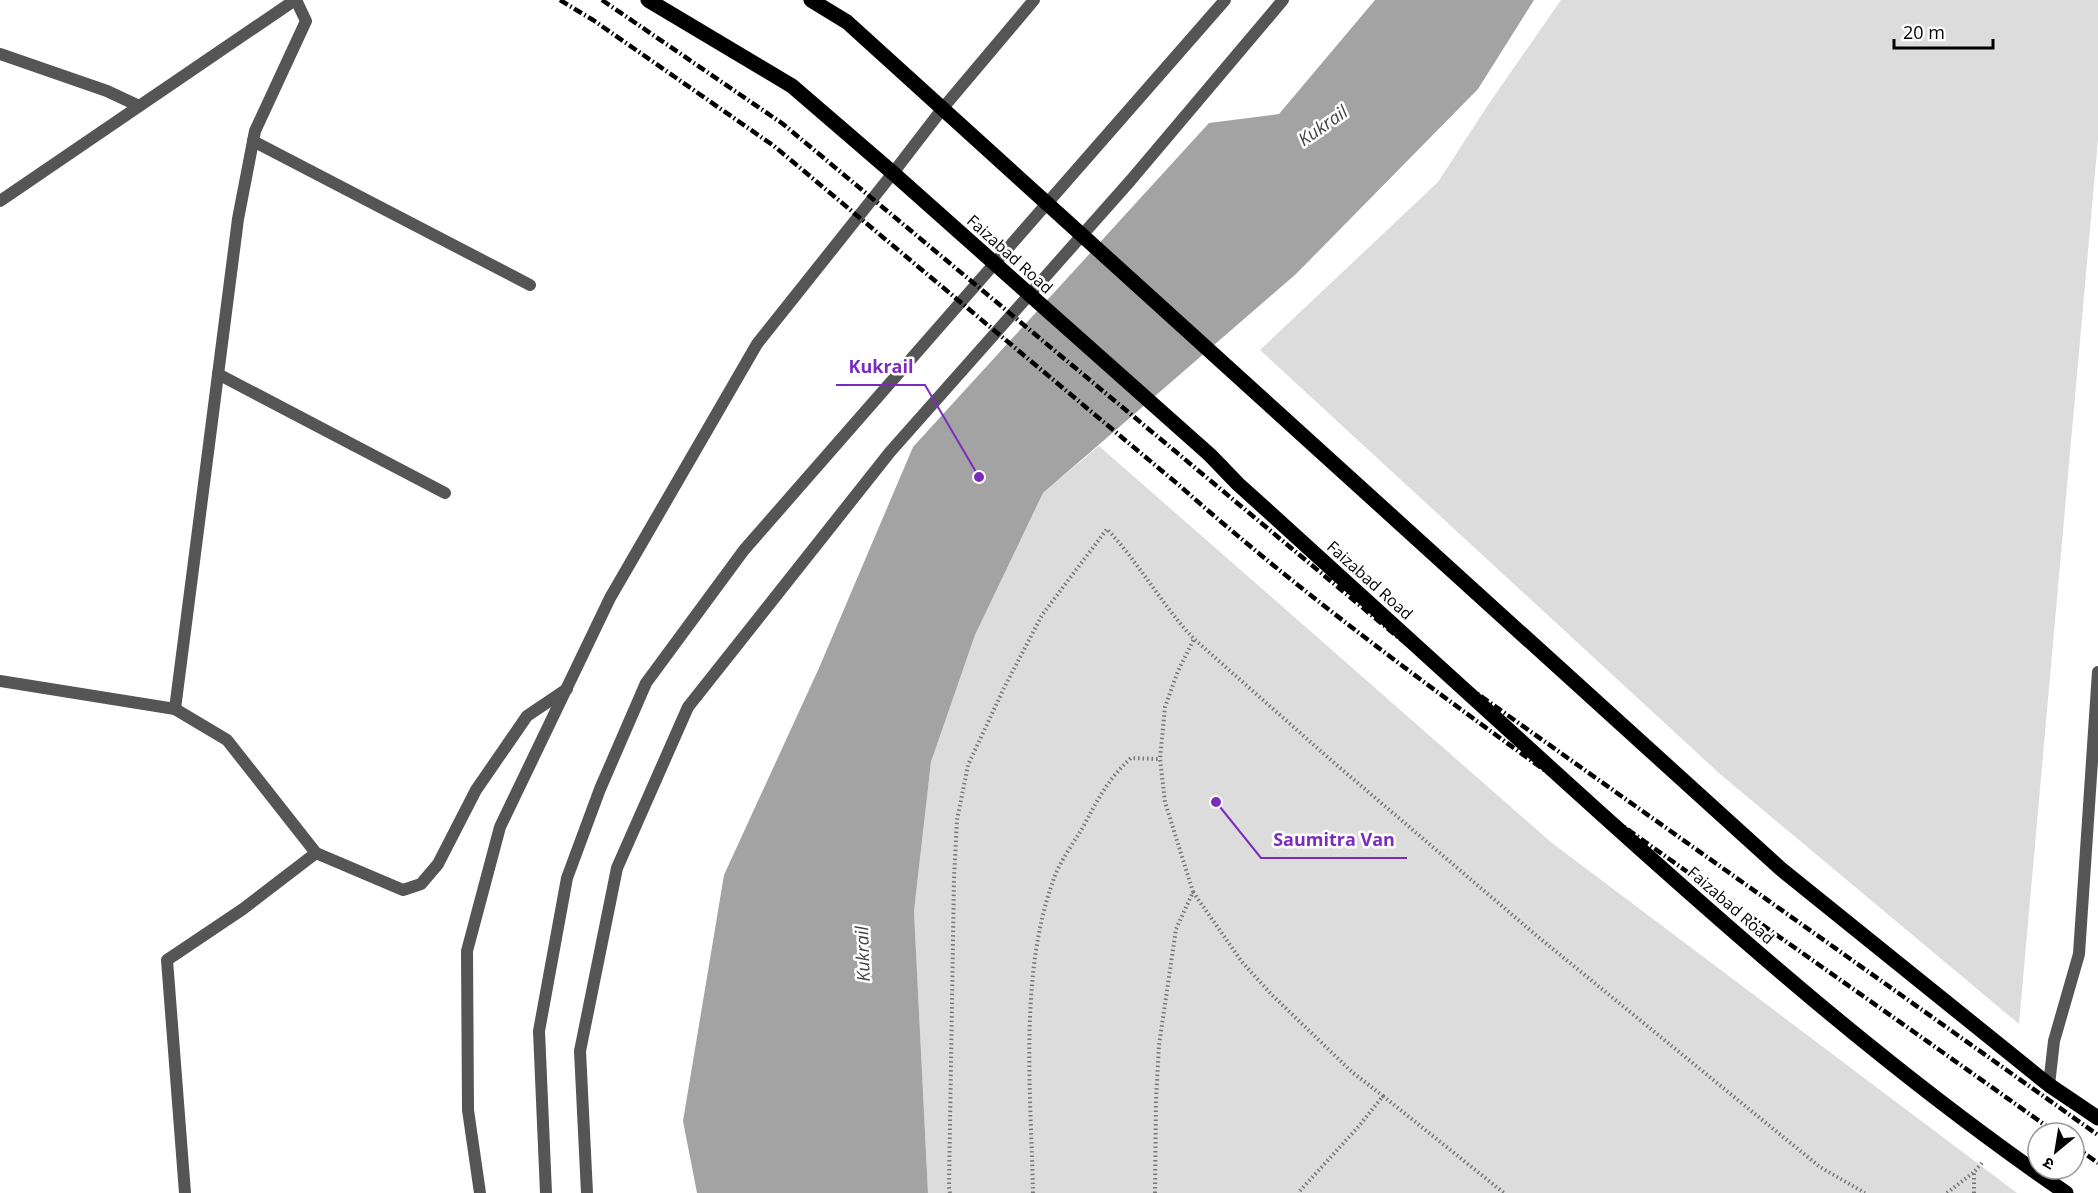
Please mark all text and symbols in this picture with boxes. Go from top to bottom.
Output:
scale bar [1894,12,1993,50]
text: 20 m [1903,20,1945,44]
water label: Kukrail [1293,99,1352,151]
street label: Faizabad Road [962,210,1058,298]
callout: Kukrail [836,349,925,385]
text: Kukrail [849,354,913,378]
street label: Faizabad Road [1322,536,1418,624]
callout: Saumitra Van [1261,822,1407,858]
text: Saumitra Van [1273,827,1395,851]
street label: Faizabad Road [1683,861,1779,949]
water label: Kukrail [849,925,875,982]
north arrow [2026,1121,2086,1181]
text: उ [2038,1152,2058,1176]

